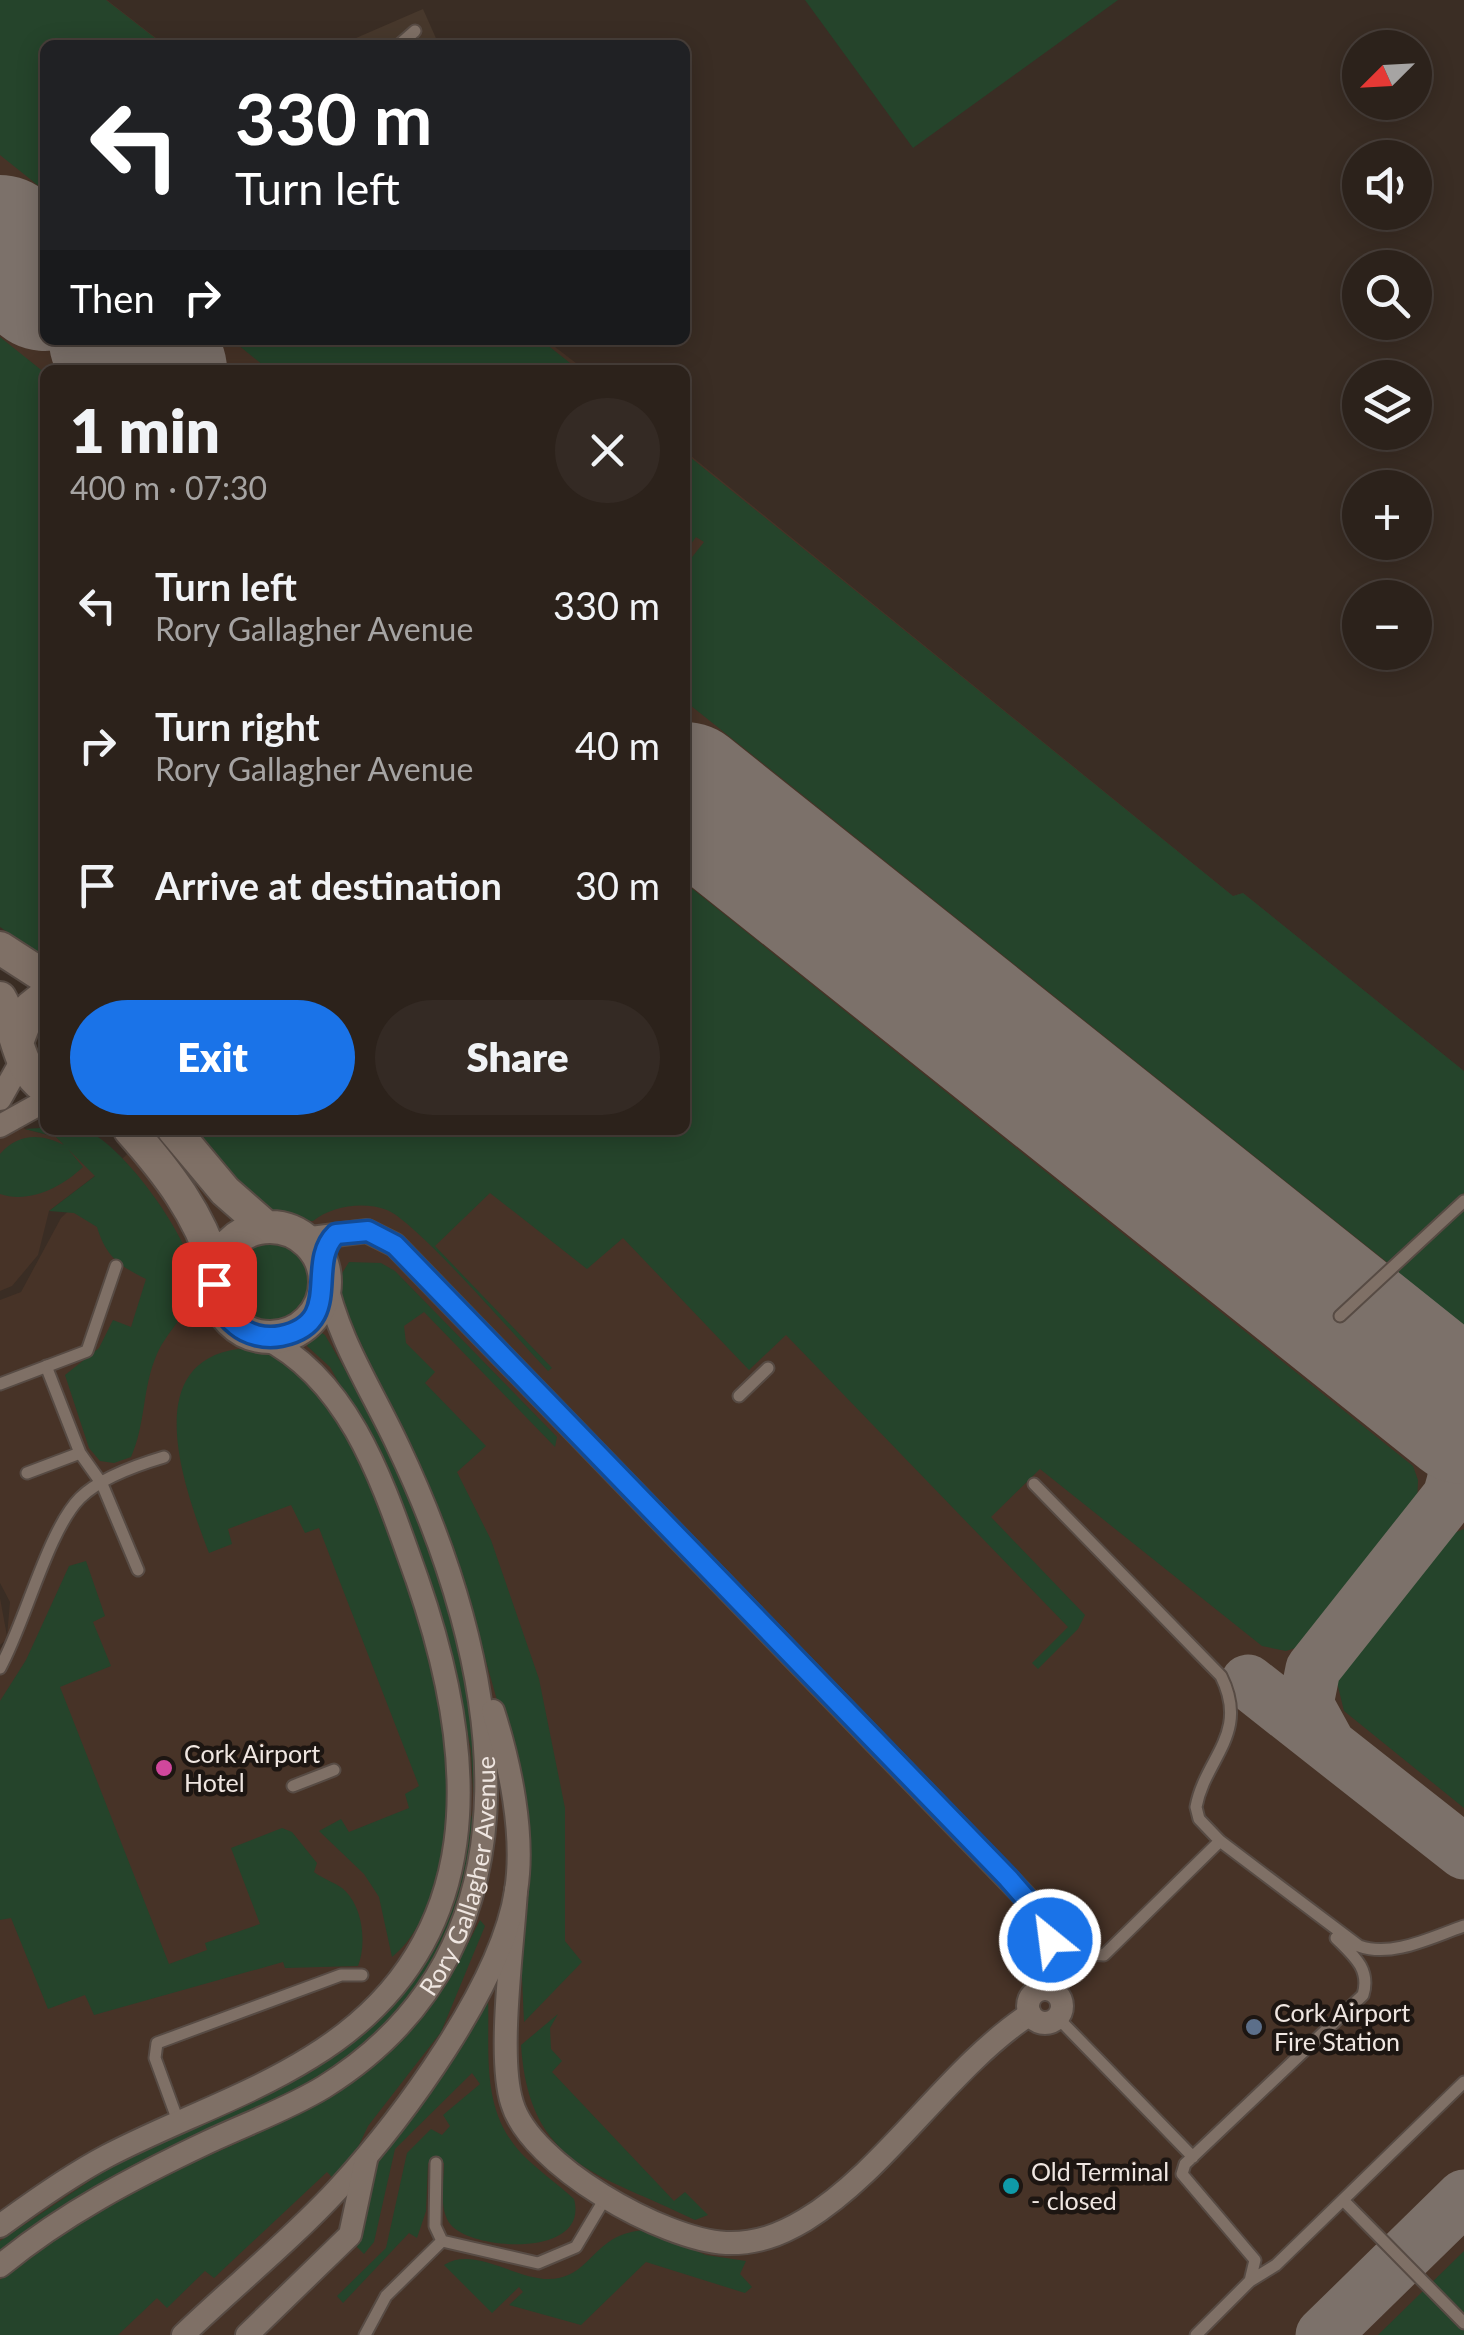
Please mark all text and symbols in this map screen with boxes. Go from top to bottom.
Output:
north arrow [1342,30,1432,120]
map controls [1342,30,1432,670]
text: 330 m [235,76,432,160]
icon: left [70,80,200,210]
button: sound [1342,140,1432,230]
text: Turn left [235,161,400,215]
button: search [1342,250,1432,340]
icon: right [175,270,230,325]
text: Then [70,275,155,321]
button: layers [1342,360,1432,450]
text: 1 min [70,394,220,466]
button: close [555,398,660,503]
text: 400 m · 07:30 [70,468,267,507]
button: + [1342,470,1432,560]
text: Turn left [155,563,297,609]
icon: left [70,578,125,633]
button: − [1342,580,1432,670]
text: 330 m [553,582,660,628]
text: Rory Gallagher Avenue [155,609,473,648]
text: Turn right [155,703,320,749]
icon: right [70,718,125,773]
text: 40 m [575,722,660,768]
text: Rory Gallagher Avenue [155,749,473,788]
icon: arrive [70,858,125,913]
text: Arrive at destination [155,862,502,908]
text: 30 m [575,862,660,908]
button: Exit [70,1000,355,1115]
button: Share [375,1000,660,1115]
pin [172,1242,257,1327]
icon: arrive [187,1257,242,1312]
place label: Cork Airport Hotel [184,1738,320,1797]
street label: Rory Gallagher Avenue [412,1756,500,2001]
marker: Cork Airport Hotel [153,1757,175,1779]
position arrow [998,1888,1102,1992]
place label: Cork Airport Fire Station [1274,1997,1410,2056]
marker: Cork Airport Fire Station [1243,2016,1265,2038]
place label: Old Terminal - closed [1031,2156,1169,2215]
marker: Old Terminal - closed [1000,2175,1022,2197]

